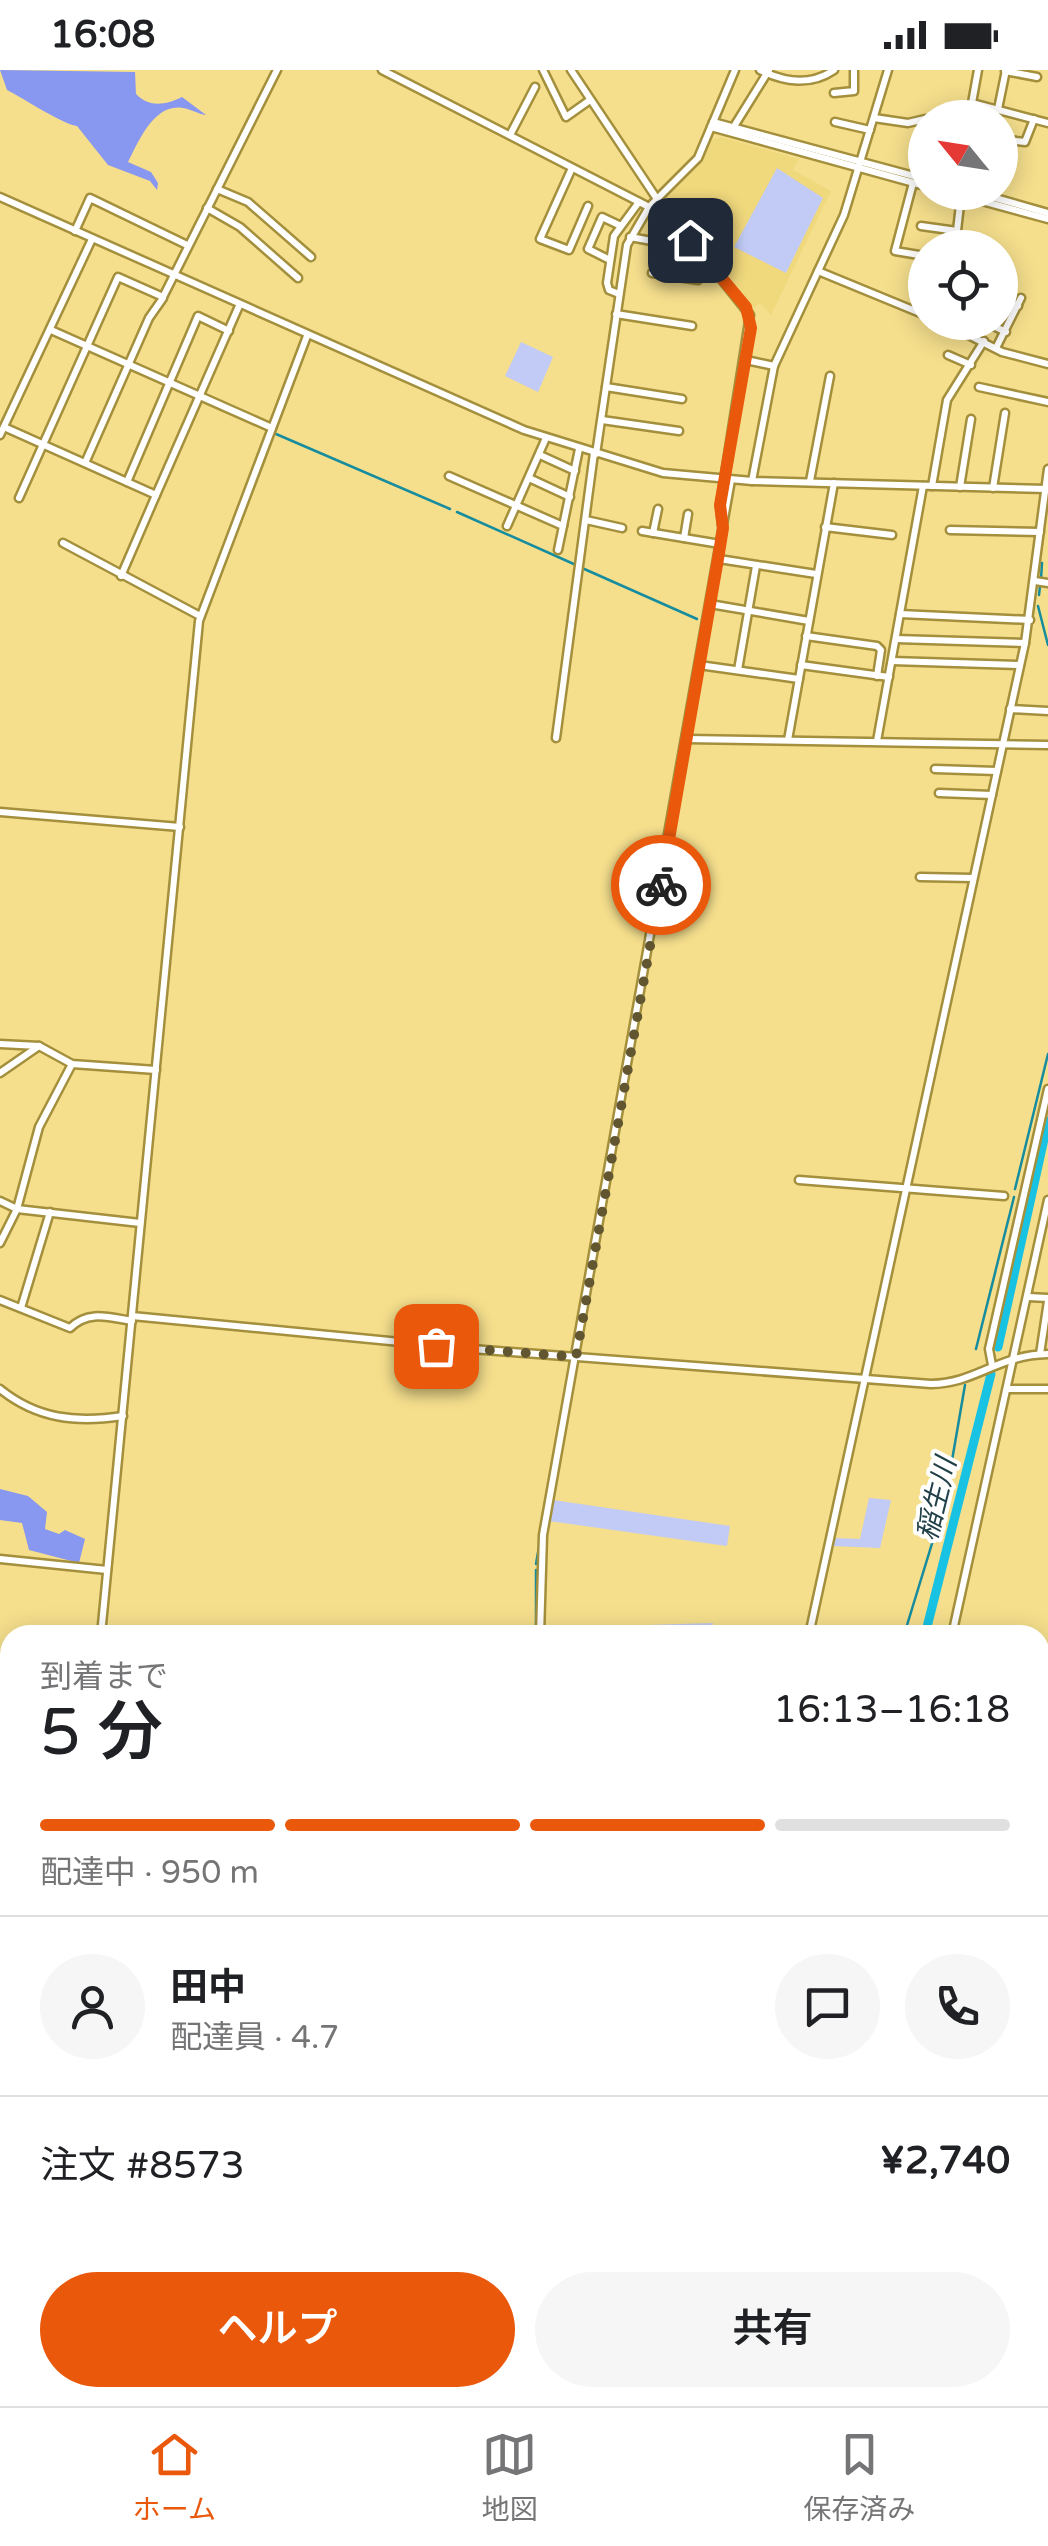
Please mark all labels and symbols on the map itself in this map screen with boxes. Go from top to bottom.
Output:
north arrow [908,100,1018,210]
pin [648,198,733,283]
courier [611,835,711,935]
pin [394,1304,479,1389]
water label: 稲生川 [910,1451,964,1544]

